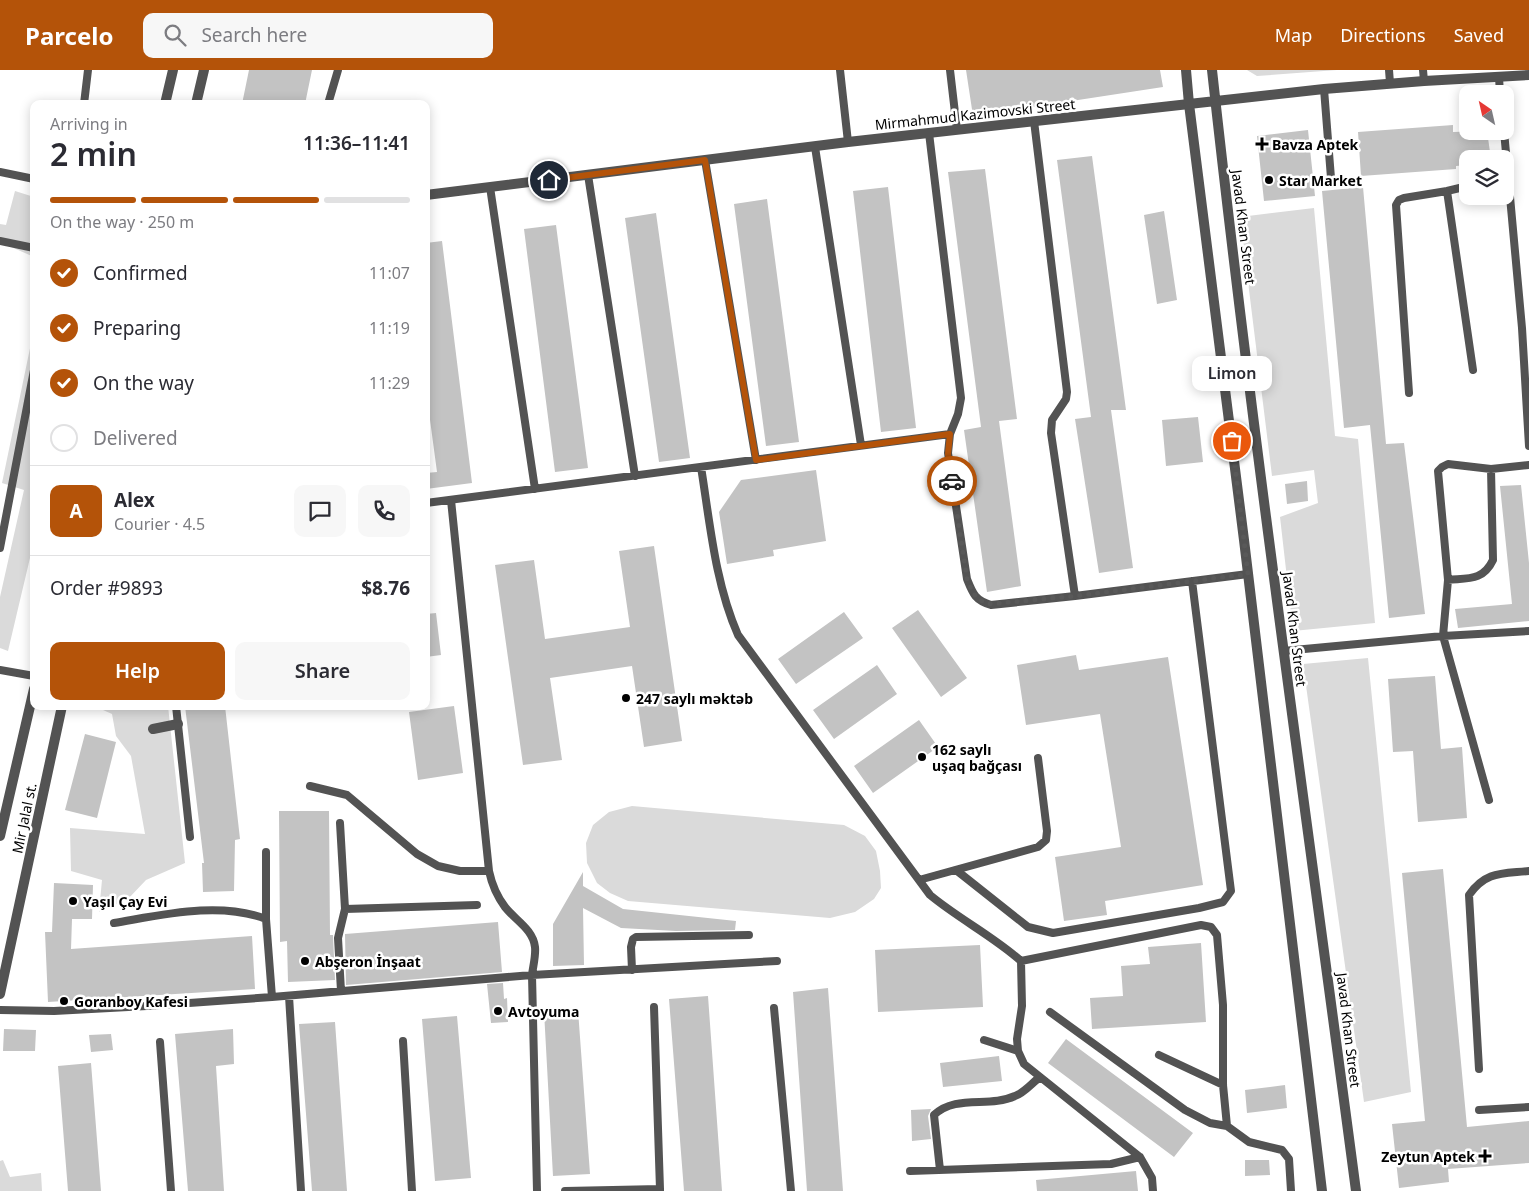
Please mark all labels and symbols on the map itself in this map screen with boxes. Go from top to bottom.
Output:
north arrow [1459,85,1514,140]
street label: Mirmahmud Kazimovski Street [874,94,1076,134]
place label: Bavza Aptek [1272,135,1359,154]
marker: Bavza Aptek [1256,138,1268,150]
pin [528,159,570,201]
street label: Javad Khan Street [1227,167,1260,285]
place label: Star Market [1279,171,1362,190]
marker: Star Market [1263,174,1275,186]
callout: Limon [1192,356,1272,391]
pin [1211,420,1253,462]
courier [927,456,977,506]
street label: Javad Khan Street [1278,569,1311,687]
place label: 247 saylı məktəb [636,689,753,708]
marker: 247 saylı məktəb [620,692,632,704]
place label: 162 saylı uşaq bağçası [932,740,1022,775]
marker: 162 saylı uşaq bağçası [916,751,928,763]
street label: Mir Jalal st. [7,781,41,855]
place label: Yaşıl Çay Evi [83,892,168,911]
marker: Yaşıl Çay Evi [67,895,79,907]
place label: Abşeron İnşaat [315,952,421,971]
marker: Abşeron İnşaat [299,955,311,967]
street label: Javad Khan Street [1332,970,1365,1088]
place label: Goranboy Kafesi [74,992,188,1011]
marker: Goranboy Kafesi [58,995,70,1007]
place label: Avtoyuma [508,1002,579,1021]
marker: Avtoyuma [492,1005,504,1017]
place label: Zeytun Aptek [1381,1147,1475,1166]
marker: Zeytun Aptek [1479,1150,1491,1162]

